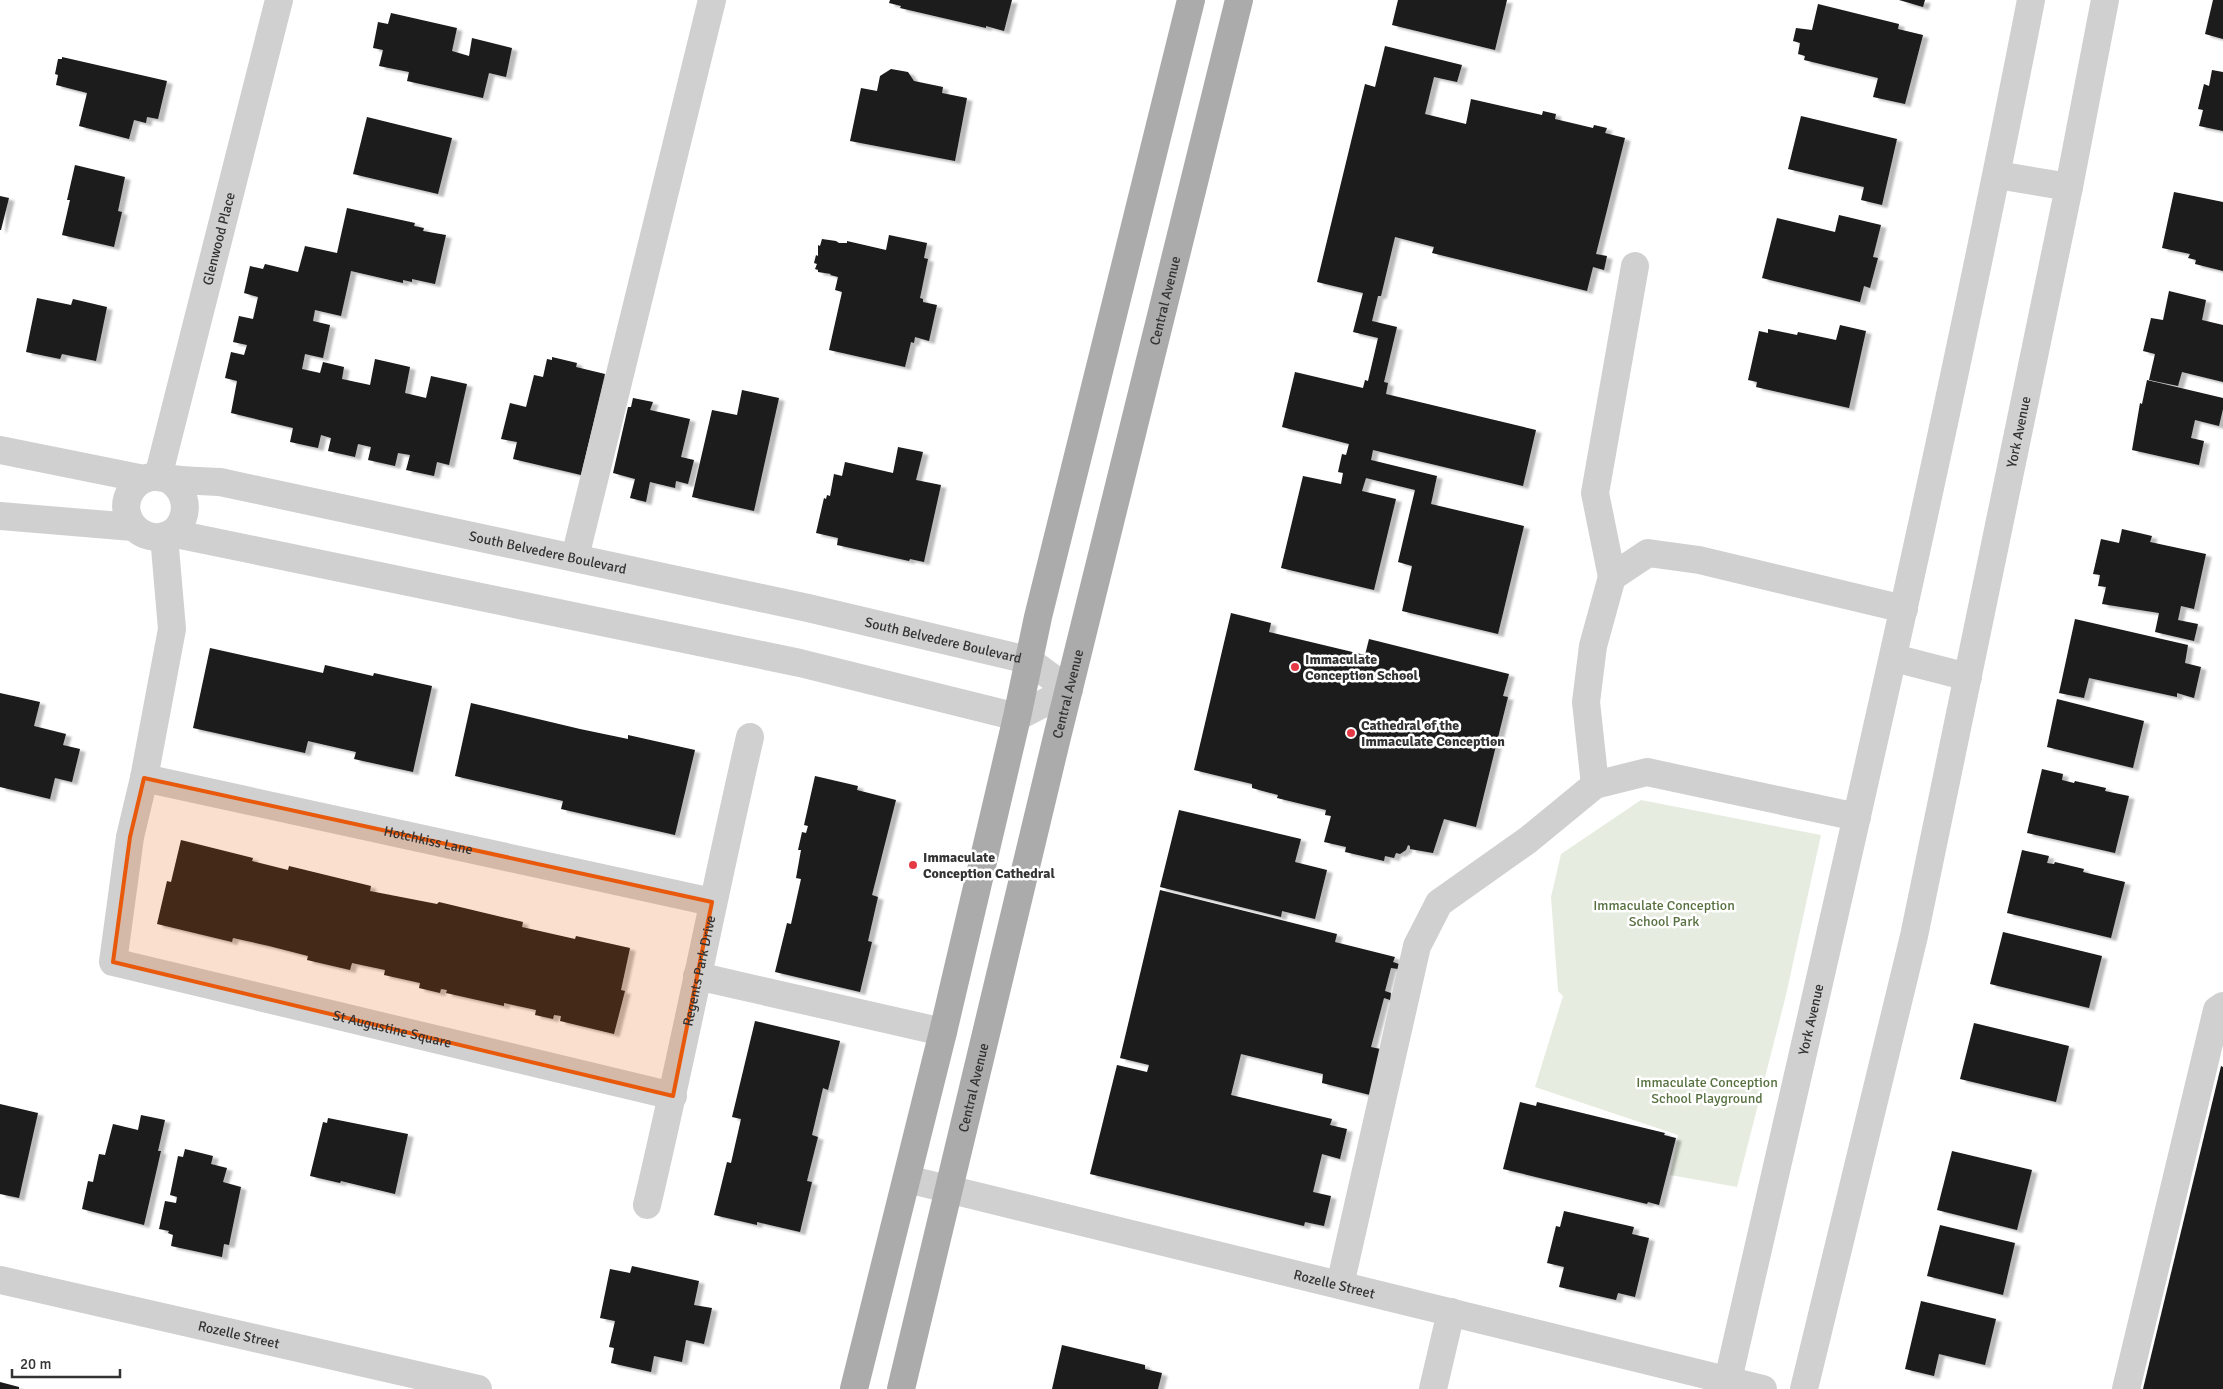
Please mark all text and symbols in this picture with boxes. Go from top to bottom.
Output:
street label: Glenwood Place [199,190,238,287]
street label: Central Avenue [1146,254,1184,347]
street label: York Avenue [2003,395,2034,469]
street label: South Belvedere Boulevard [468,527,628,577]
street label: South Belvedere Boulevard [863,613,1023,667]
street label: Central Avenue [1049,647,1087,740]
place label: Immaculate Conception School [1305,651,1419,684]
marker: Immaculate Conception School [1289,661,1301,673]
place label: Cathedral of the Immaculate Conception [1361,717,1505,750]
marker: Cathedral of the Immaculate Conception [1345,727,1357,739]
street label: Hotchkiss Lane [382,822,474,858]
place label: Immaculate Conception Cathedral [923,849,1055,882]
marker: Immaculate Conception Cathedral [907,859,919,871]
park label: Immaculate Conception School Park [1593,897,1735,930]
street label: Regents Park Drive [679,914,719,1028]
street label: York Avenue [1794,982,1827,1057]
street label: St Augustine Square [331,1006,453,1051]
street label: Central Avenue [954,1041,992,1134]
park label: Immaculate Conception School Playground [1636,1074,1778,1107]
street label: Rozelle Street [1292,1266,1377,1302]
street label: Rozelle Street [197,1317,281,1352]
scale bar [12,1346,120,1378]
text: 20 m [20,1355,51,1373]

